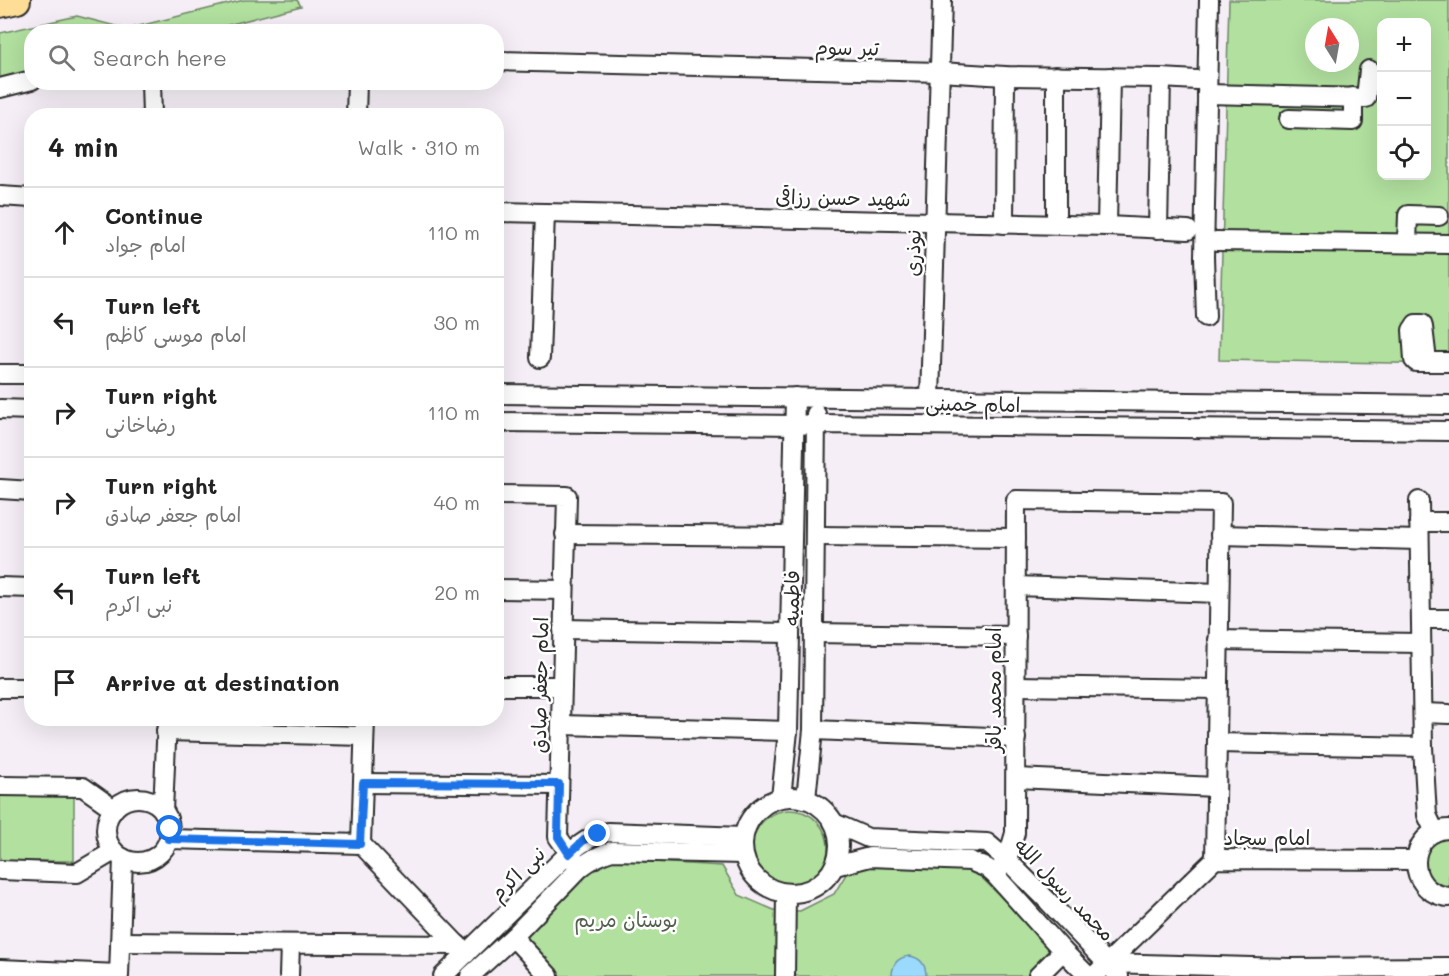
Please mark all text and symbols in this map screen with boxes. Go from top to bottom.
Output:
north arrow [1305,18,1359,72]
map controls [1377,18,1431,180]
button: + [1377,18,1431,72]
search box [24,24,504,90]
street label: تیر سوم [814,33,880,65]
icon: search [45,41,78,74]
text: Search here [93,43,227,72]
button: − [1377,72,1431,126]
button: locate [1377,126,1431,180]
text: 4 min [48,130,118,164]
text: Walk · 310 m [357,134,480,160]
street label: شهید حسن رزاقی [775,183,911,211]
text: Continue [105,201,203,230]
icon: ahead [48,216,81,249]
text: 110 m [427,219,480,245]
street label: نوذری [898,229,926,277]
text: امام جواد [105,231,186,257]
text: Turn left [105,291,201,320]
icon: left [48,306,81,339]
text: 30 m [434,309,480,335]
text: امام موسی کاظم [105,321,247,347]
text: Turn right [105,381,217,410]
street label: امام خمینی [925,389,1021,420]
icon: right [48,396,81,429]
text: 110 m [427,399,480,425]
text: رضاخانی [105,411,176,437]
text: Turn right [105,471,217,500]
icon: right [48,486,81,519]
text: 40 m [434,489,480,515]
text: امام جعفر صادق [105,501,242,527]
text: Turn left [105,561,201,590]
street label: فاطمیه [778,570,804,626]
icon: left [48,576,81,609]
text: 20 m [434,579,480,605]
text: نبی اکرم [105,591,172,617]
street label: امام جعفر صادق [525,617,556,754]
street label: امام محمد باقر [980,627,1009,755]
icon: arrive [48,666,81,699]
text: Arrive at destination [105,668,340,697]
route start [156,815,182,841]
route end [584,820,610,846]
street label: امام سجاد [1224,824,1310,853]
street label: محمد رسول الله [1009,832,1121,946]
street label: نبی اکرم [484,840,553,909]
park label: بوستان مریم [574,906,678,935]

